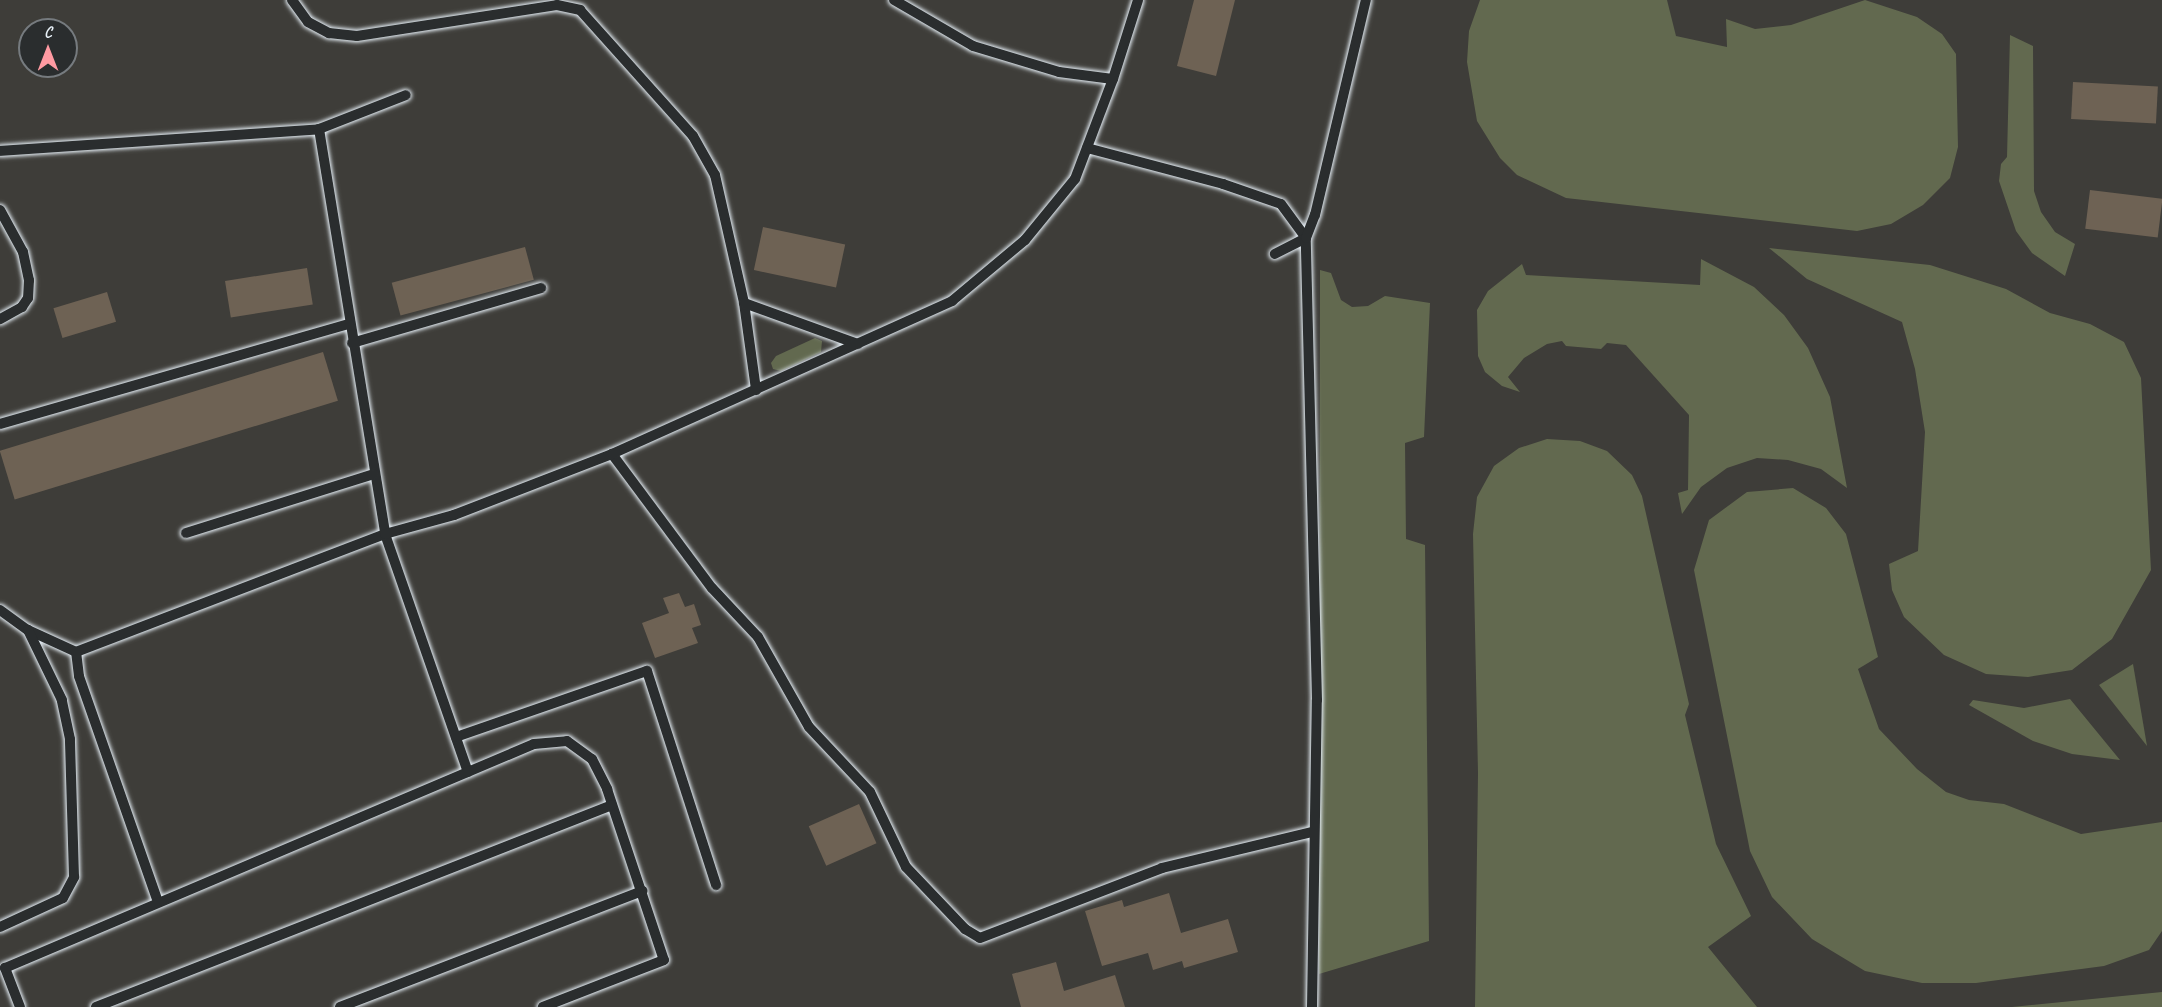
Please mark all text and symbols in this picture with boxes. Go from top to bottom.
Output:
north arrow [18,18,78,78]
text: С [44,22,52,42]

